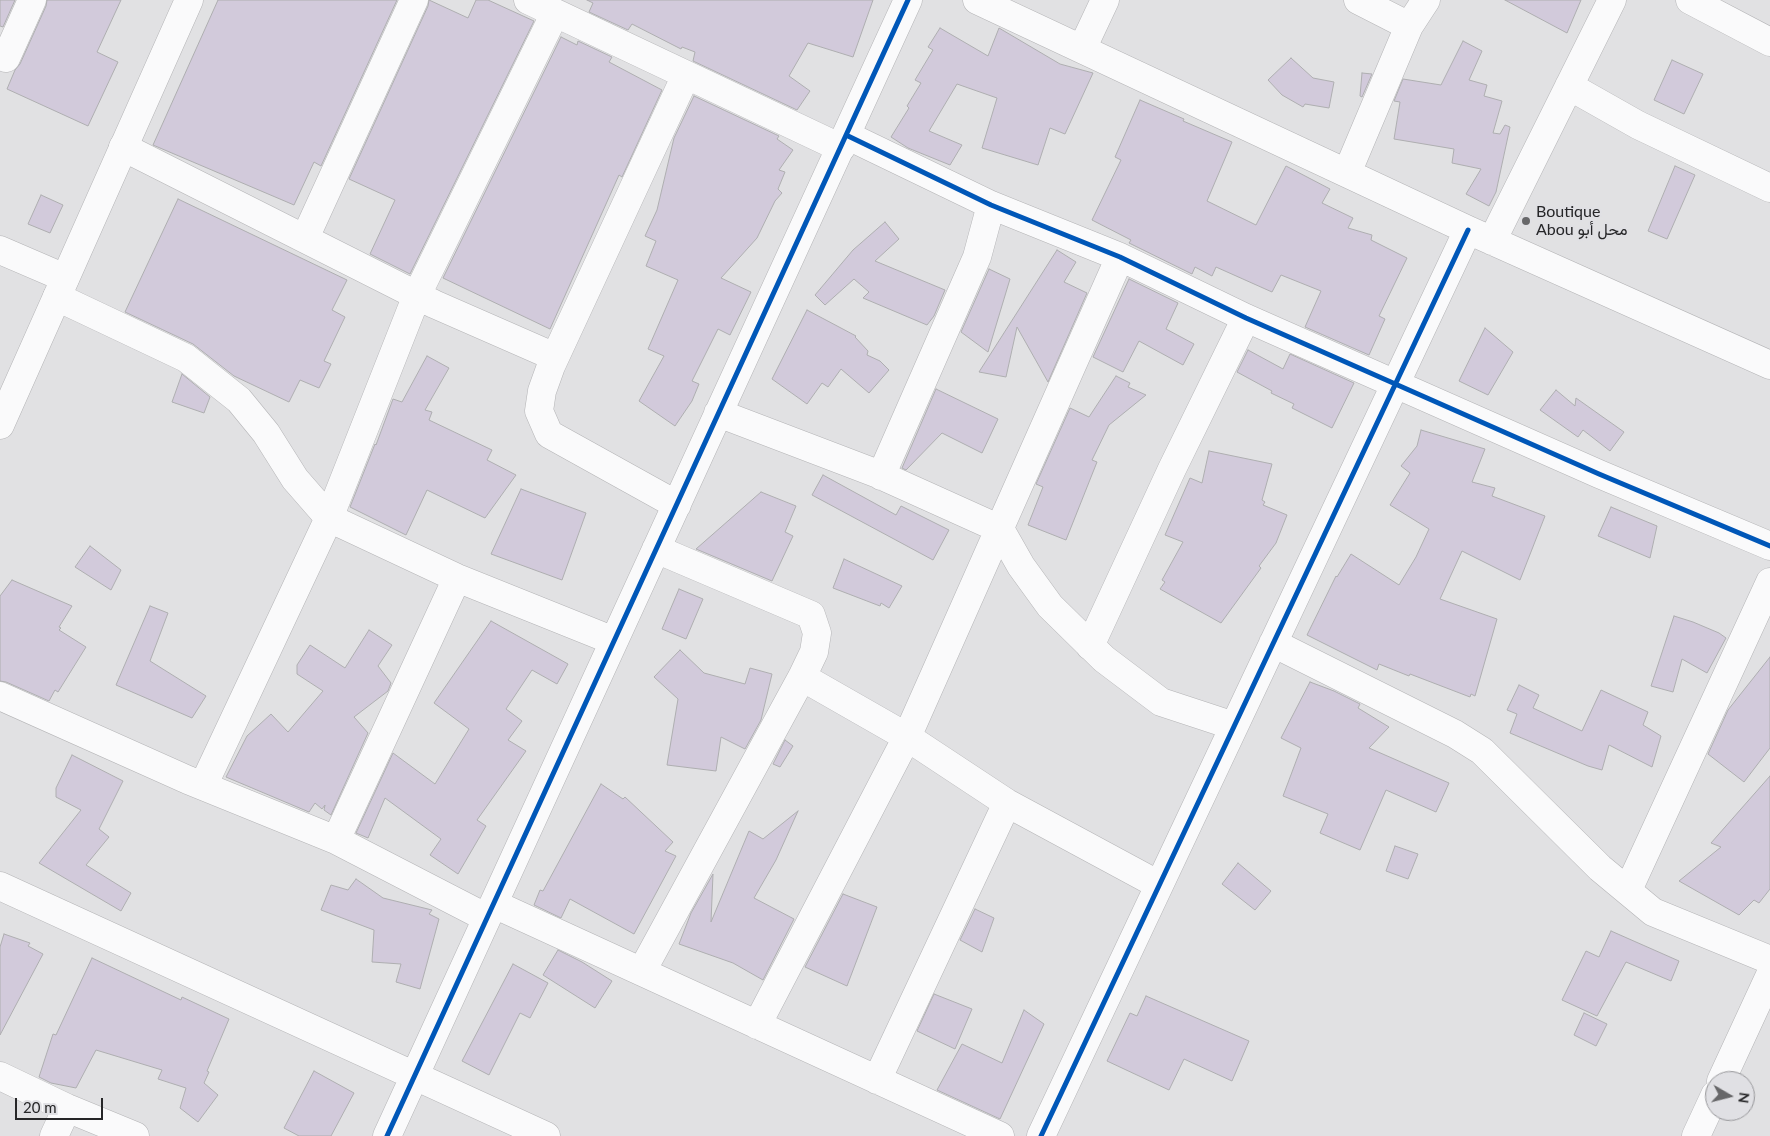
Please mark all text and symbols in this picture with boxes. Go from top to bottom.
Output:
place label: Boutique Abou محل أبو [1536,202,1628,240]
marker: Boutique Abou محل أبو [1520,215,1532,227]
north arrow [1705,1071,1755,1121]
scale bar [18,1088,105,1120]
text: N [1735,1091,1754,1105]
text: 20 m [23,1098,57,1116]

